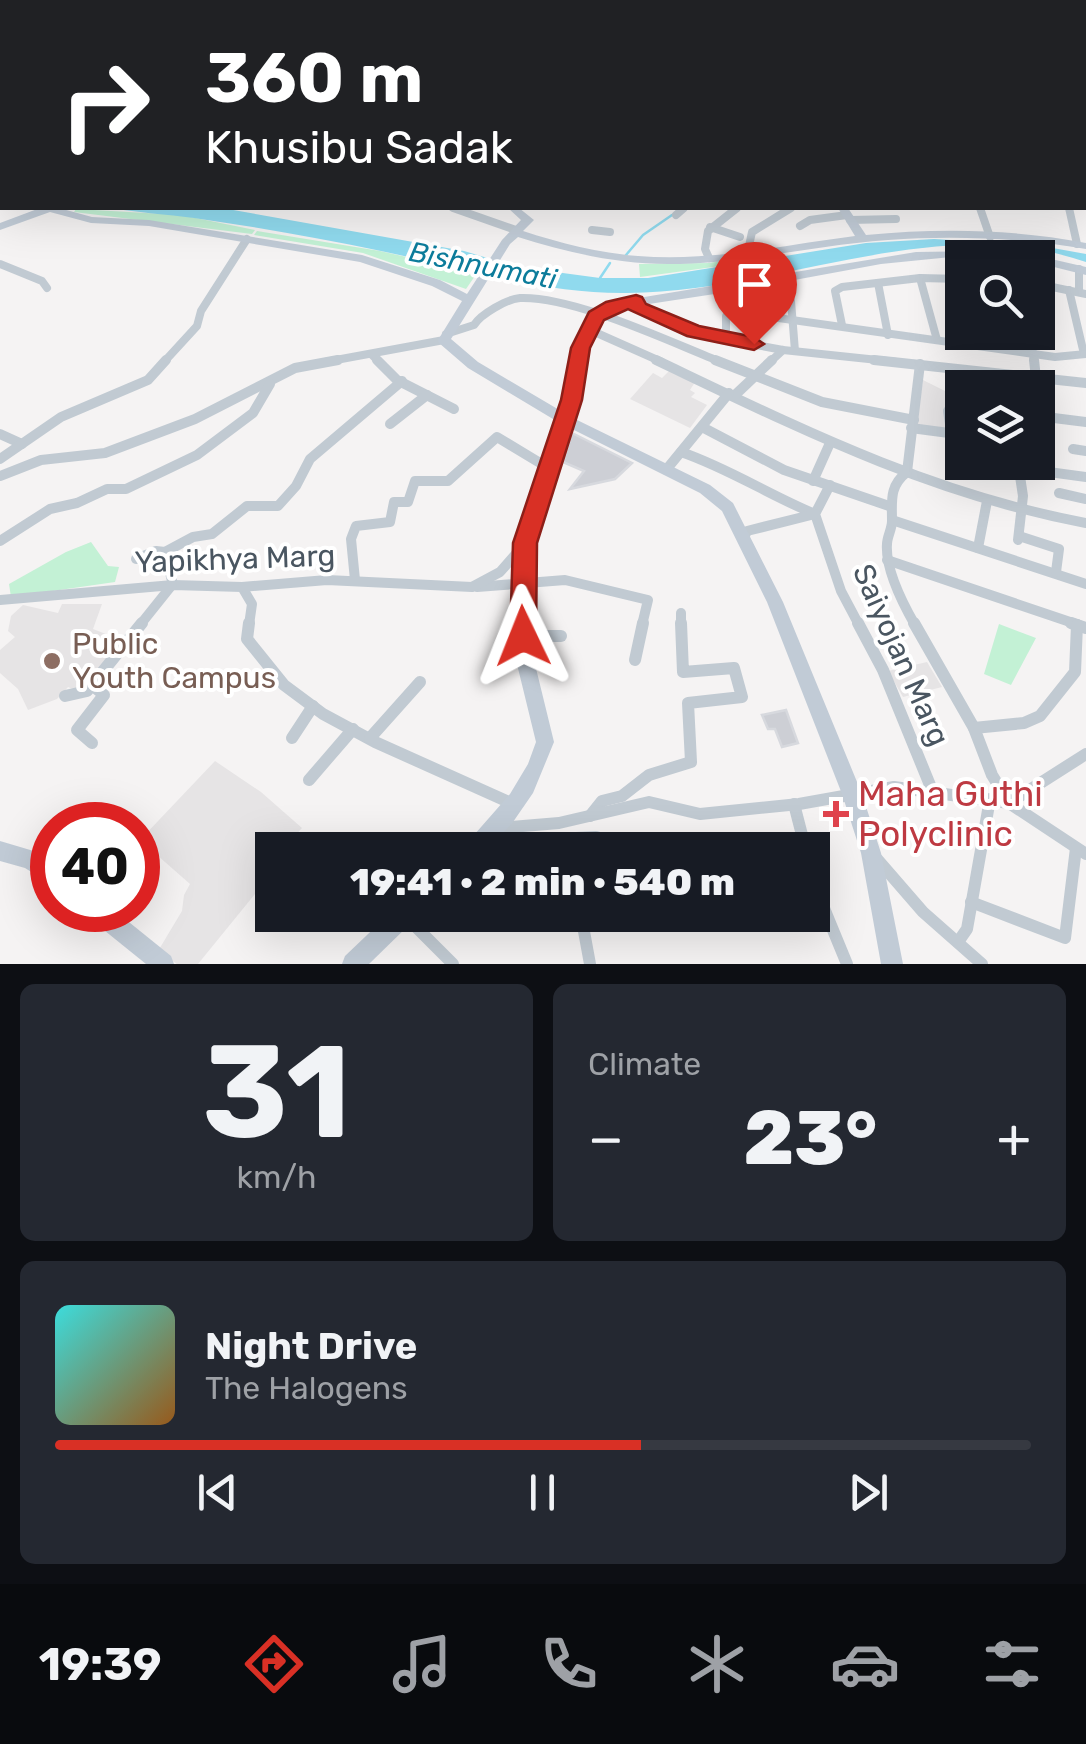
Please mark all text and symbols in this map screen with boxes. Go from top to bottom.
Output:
text: 360 m [205,37,423,120]
icon: right [40,40,170,170]
text: Khusibu Sadak [205,121,513,174]
water label: Bishnumati [406,235,561,296]
map controls [945,240,1055,480]
button: search [945,240,1055,350]
pin [712,242,797,345]
icon: arrive [727,257,782,312]
button: layers [945,370,1055,480]
street label: Yapikhya Marg [134,538,336,580]
street label: Saiyojan Marg [845,559,957,751]
position arrow [471,584,575,688]
place label: Public Youth Campus [72,626,276,696]
marker: Public Youth Campus [41,650,63,672]
place label: Maha Guthi Polyclinic [858,773,1043,855]
marker: Maha Guthi Polyclinic [823,801,849,827]
speed limit sign: 40 [30,802,160,932]
text: 19:41 · 2 min · 540 m [350,859,735,905]
text: 31 [202,1015,351,1170]
text: Climate [588,1045,701,1083]
text: 23° [743,1094,877,1183]
text: − [588,1106,624,1171]
text: + [997,1106,1031,1171]
text: km/h [237,1158,316,1196]
text: Night Drive [205,1323,417,1369]
text: The Halogens [205,1369,408,1407]
icon: previous [190,1465,245,1520]
icon: pause [515,1465,570,1520]
icon: next [841,1465,896,1520]
icon: directions [239,1629,309,1699]
icon: music [387,1629,457,1699]
icon: phone [534,1629,604,1699]
icon: climate [682,1629,752,1699]
icon: car [830,1629,900,1699]
icon: filters [977,1629,1047,1699]
text: 19:39 [39,1638,162,1691]

